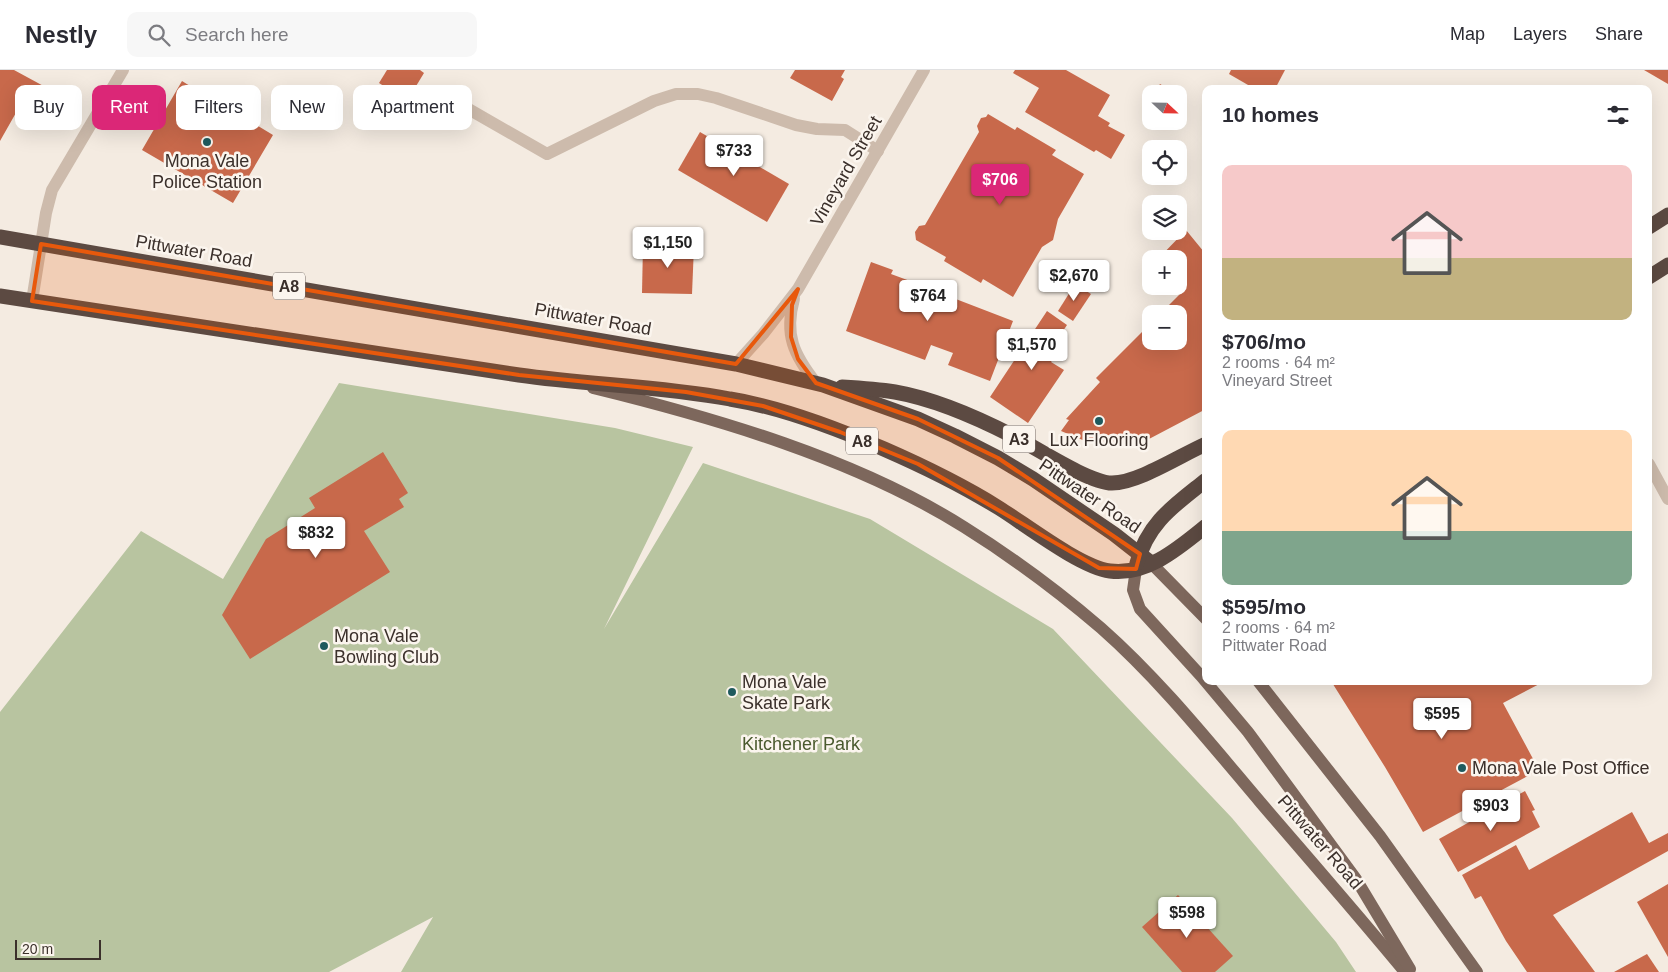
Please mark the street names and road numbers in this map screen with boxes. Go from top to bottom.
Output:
street label: Vineyard Street [806,112,886,230]
street label: Pittwater Road [134,231,254,271]
road number: A8 [273,272,305,300]
street label: Pittwater Road [533,299,653,339]
road number: A3 [1003,426,1035,452]
road number: A8 [846,428,878,454]
street label: Pittwater Road [1035,455,1145,537]
street label: Pittwater Road [1274,791,1366,893]

